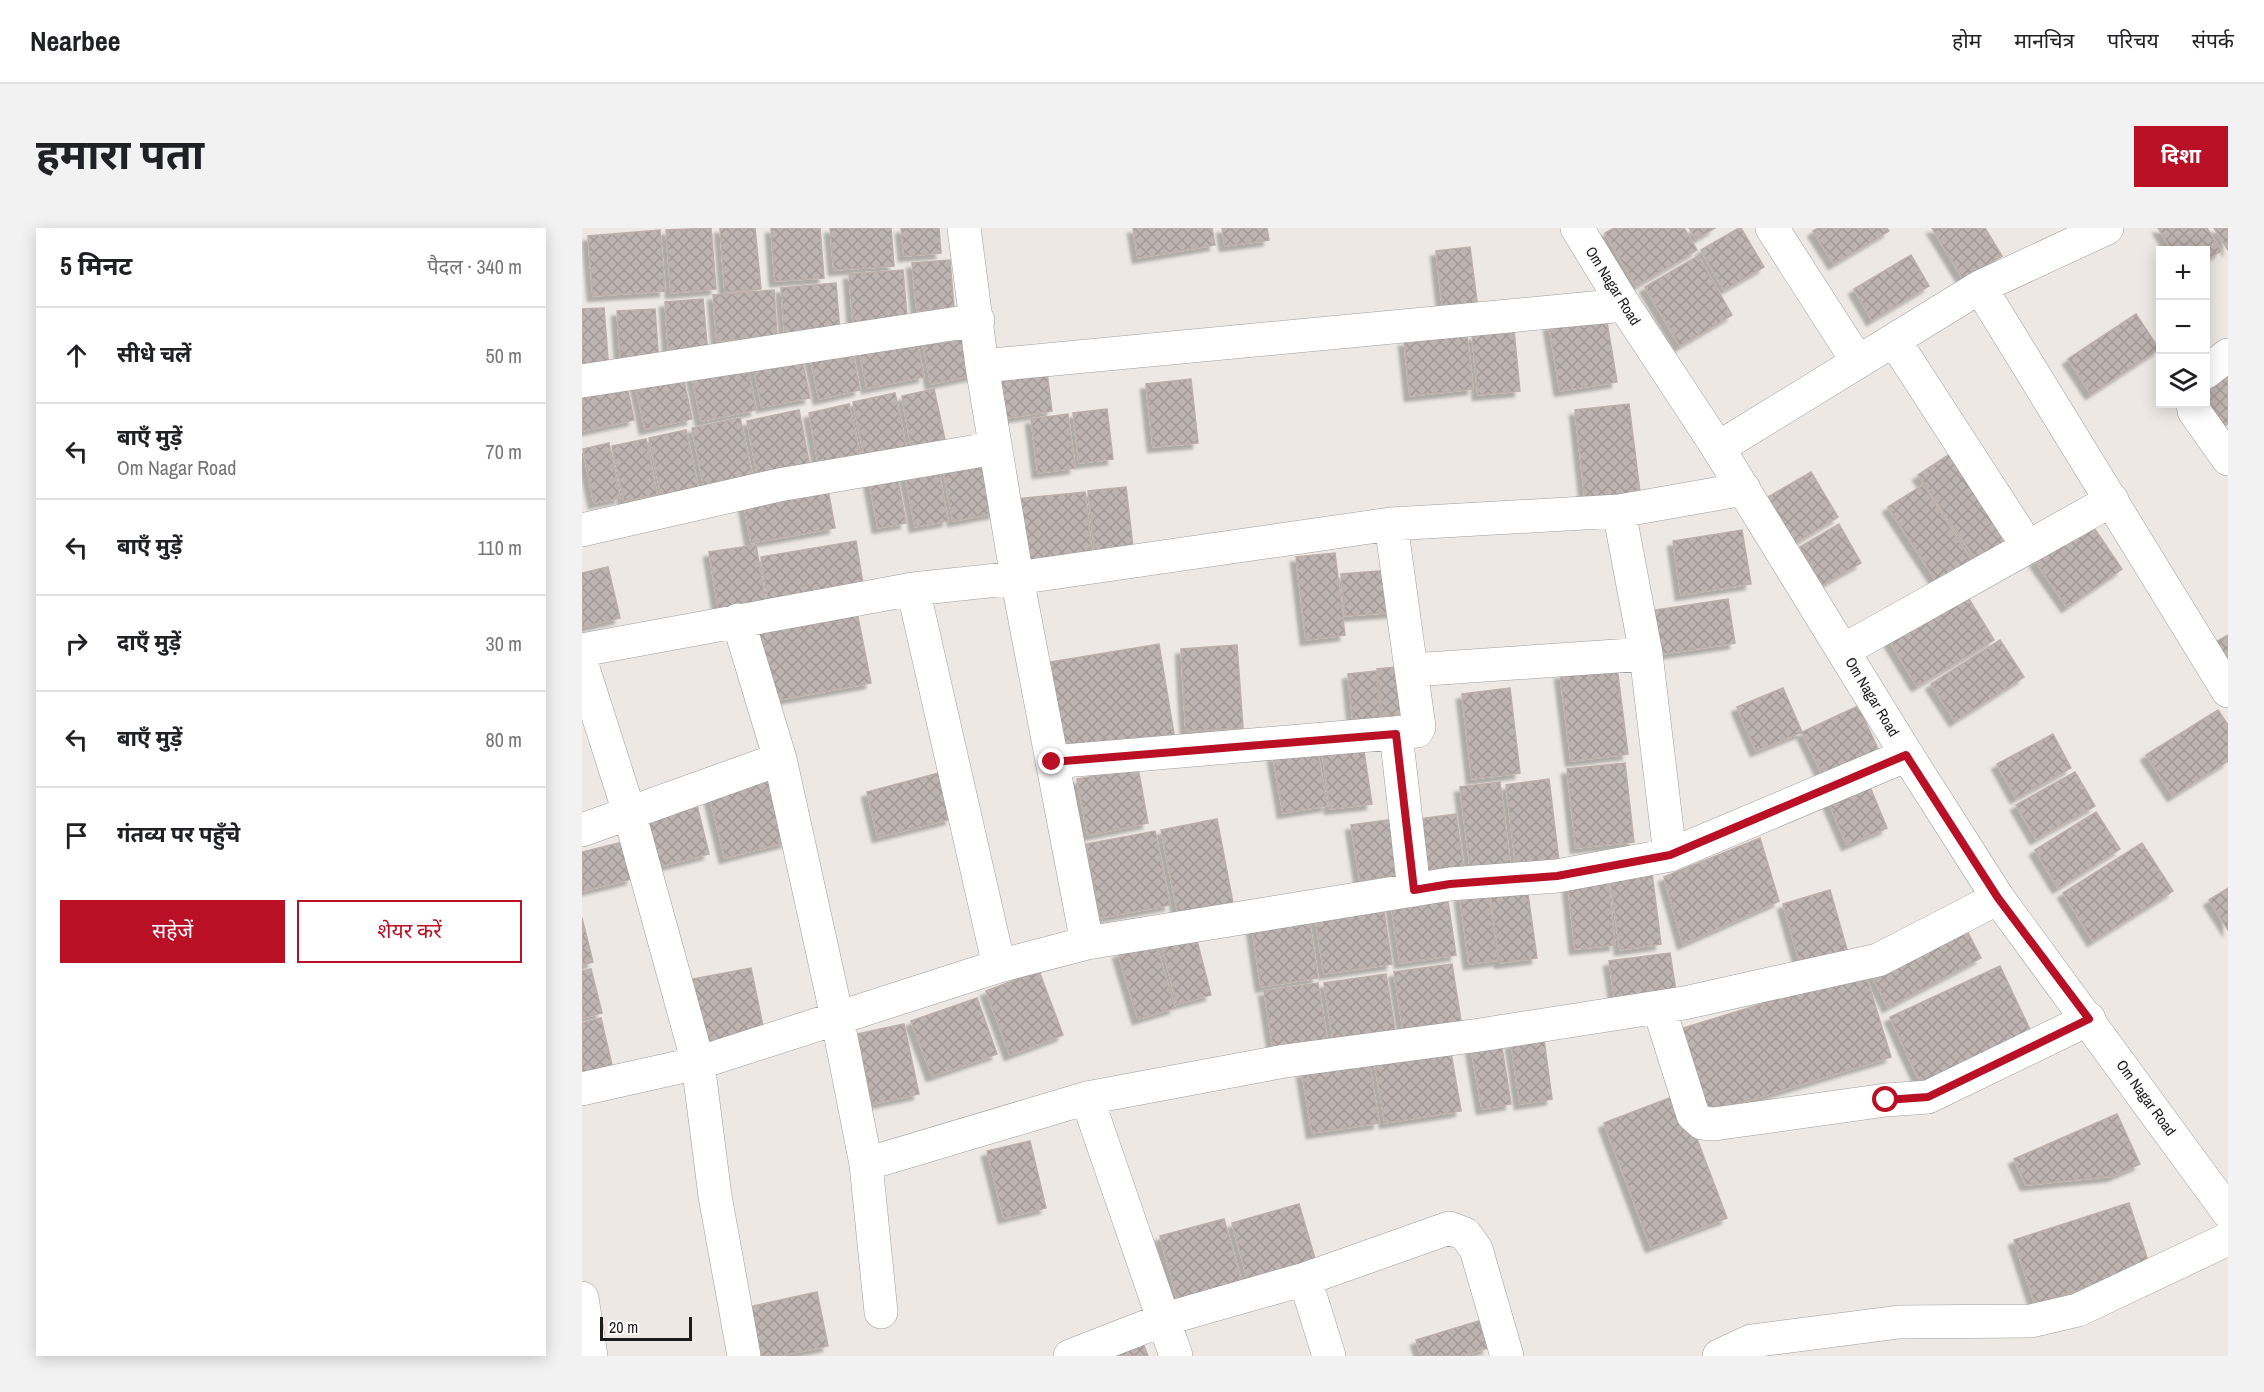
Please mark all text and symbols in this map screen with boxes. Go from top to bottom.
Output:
text: Nearbee [30,22,121,60]
text: होम [1952,26,1981,55]
text: मानचित्र [2014,26,2074,55]
text: परिचय [2107,26,2159,55]
text: संपर्क [2192,26,2234,55]
text: हमारा पता [36,126,204,182]
button: दिशा [2134,126,2228,187]
street label: Om Nagar Road [1581,242,1646,329]
map controls [2156,246,2210,408]
button: + [2156,246,2210,300]
text: 5 मिनट [60,248,132,283]
text: पैदल · 340 m [427,253,522,280]
button: − [2156,300,2210,354]
icon: ahead [60,339,93,372]
text: सीधे चलें [117,339,191,369]
text: 50 m [486,342,522,369]
button: layers [2156,354,2210,408]
text: बाएँ मुड़ें [117,422,182,452]
icon: left [60,435,93,468]
text: 70 m [486,438,522,465]
text: Om Nagar Road [117,454,236,481]
icon: left [60,531,93,564]
text: बाएँ मुड़ें [117,531,182,561]
text: 110 m [478,534,522,561]
icon: right [60,627,93,660]
text: दाएँ मुड़ें [117,627,181,657]
text: 30 m [486,630,522,657]
street label: Om Nagar Road [1840,653,1904,741]
icon: left [60,723,93,756]
text: बाएँ मुड़ें [117,723,182,753]
text: 80 m [486,726,522,753]
route end [1038,748,1064,774]
icon: arrive [60,819,93,852]
text: गंतव्य पर पहुँचे [117,819,240,849]
button: सहेजें [60,900,285,963]
button: शेयर करें [297,900,522,963]
street label: Om Nagar Road [2112,1055,2181,1140]
route start [1872,1086,1898,1112]
scale bar [600,1314,692,1342]
text: 20 m [609,1316,638,1338]

